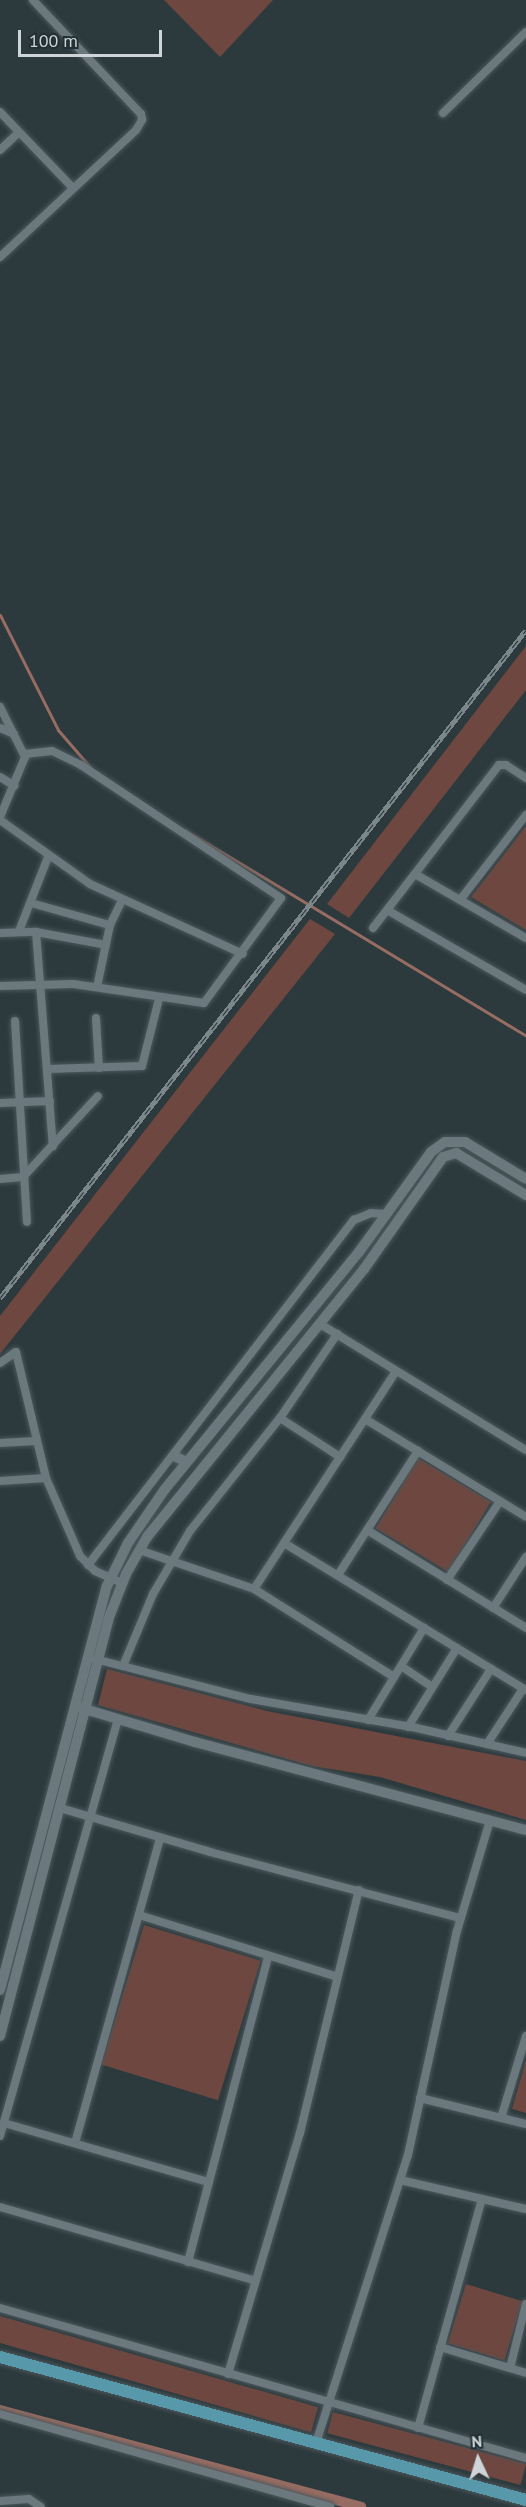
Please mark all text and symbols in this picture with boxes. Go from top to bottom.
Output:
scale bar [21,18,165,56]
text: 100 m [29,29,78,52]
north arrow [448,2429,508,2489]
text: N [471,2431,483,2451]

